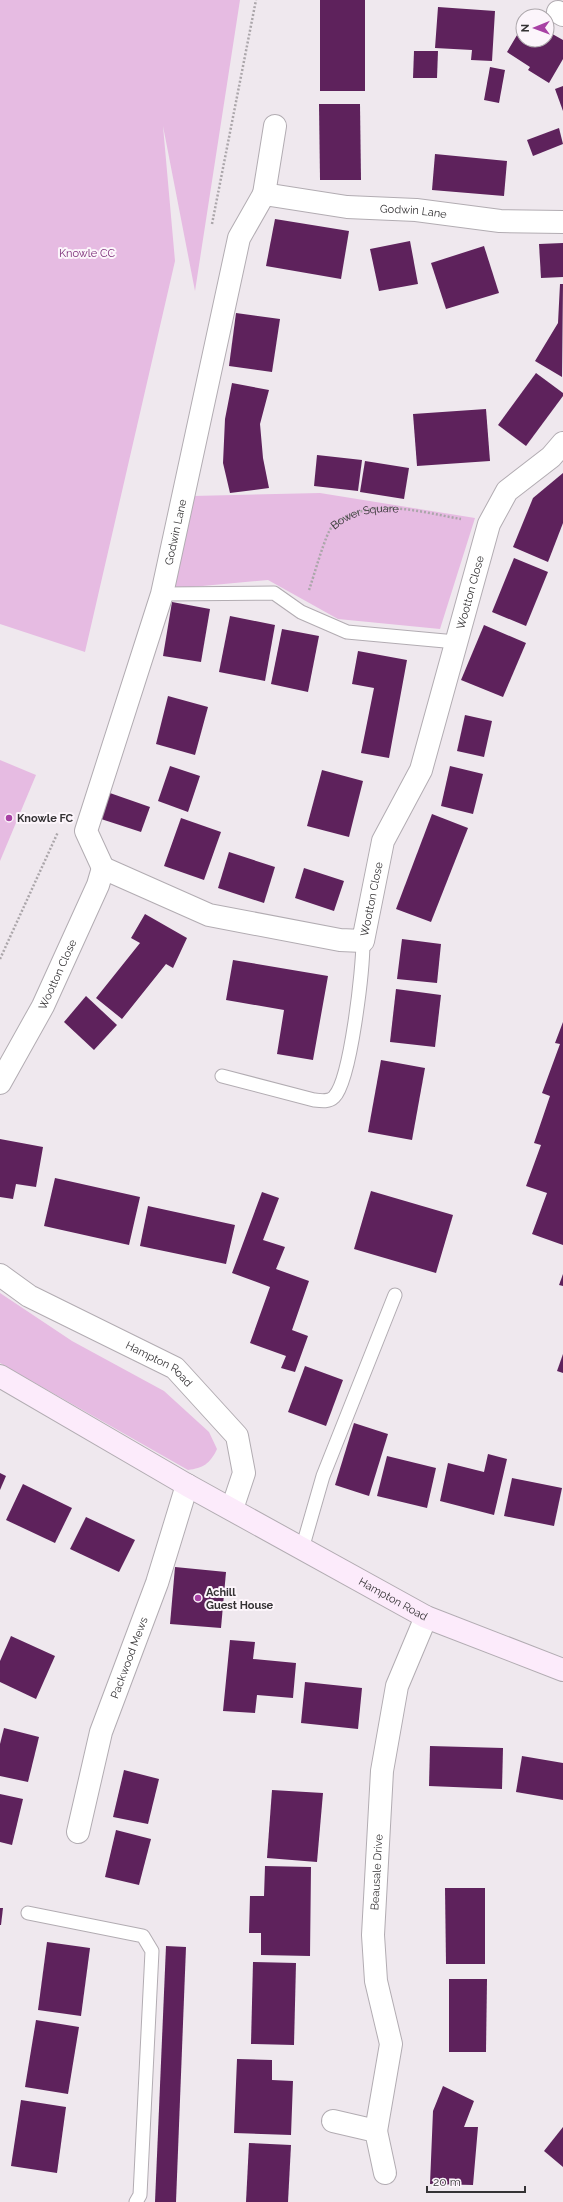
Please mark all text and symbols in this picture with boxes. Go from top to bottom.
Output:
north arrow [515,8,555,48]
text: N [519,24,532,32]
street label: Godwin Lane [380,202,448,221]
park label: Knowle CC [59,247,115,260]
street label: Godwin Lane [162,497,189,566]
street label: Bower Square [328,502,400,532]
street label: Wootton Close [454,554,487,631]
place label: Knowle FC [17,812,74,825]
marker: Knowle FC [4,813,14,823]
street label: Wootton Close [358,860,385,938]
street label: Wootton Close [36,937,79,1011]
street label: Hampton Road [124,1338,195,1389]
street label: Hampton Road [356,1575,430,1623]
place label: Achill Guest House [206,1586,274,1612]
marker: Achill Guest House [193,1593,203,1603]
street label: Packwood Mews [108,1615,150,1700]
street label: Beausale Drive [368,1833,385,1911]
scale bar [427,2168,525,2194]
text: 20 m [433,2175,461,2189]

